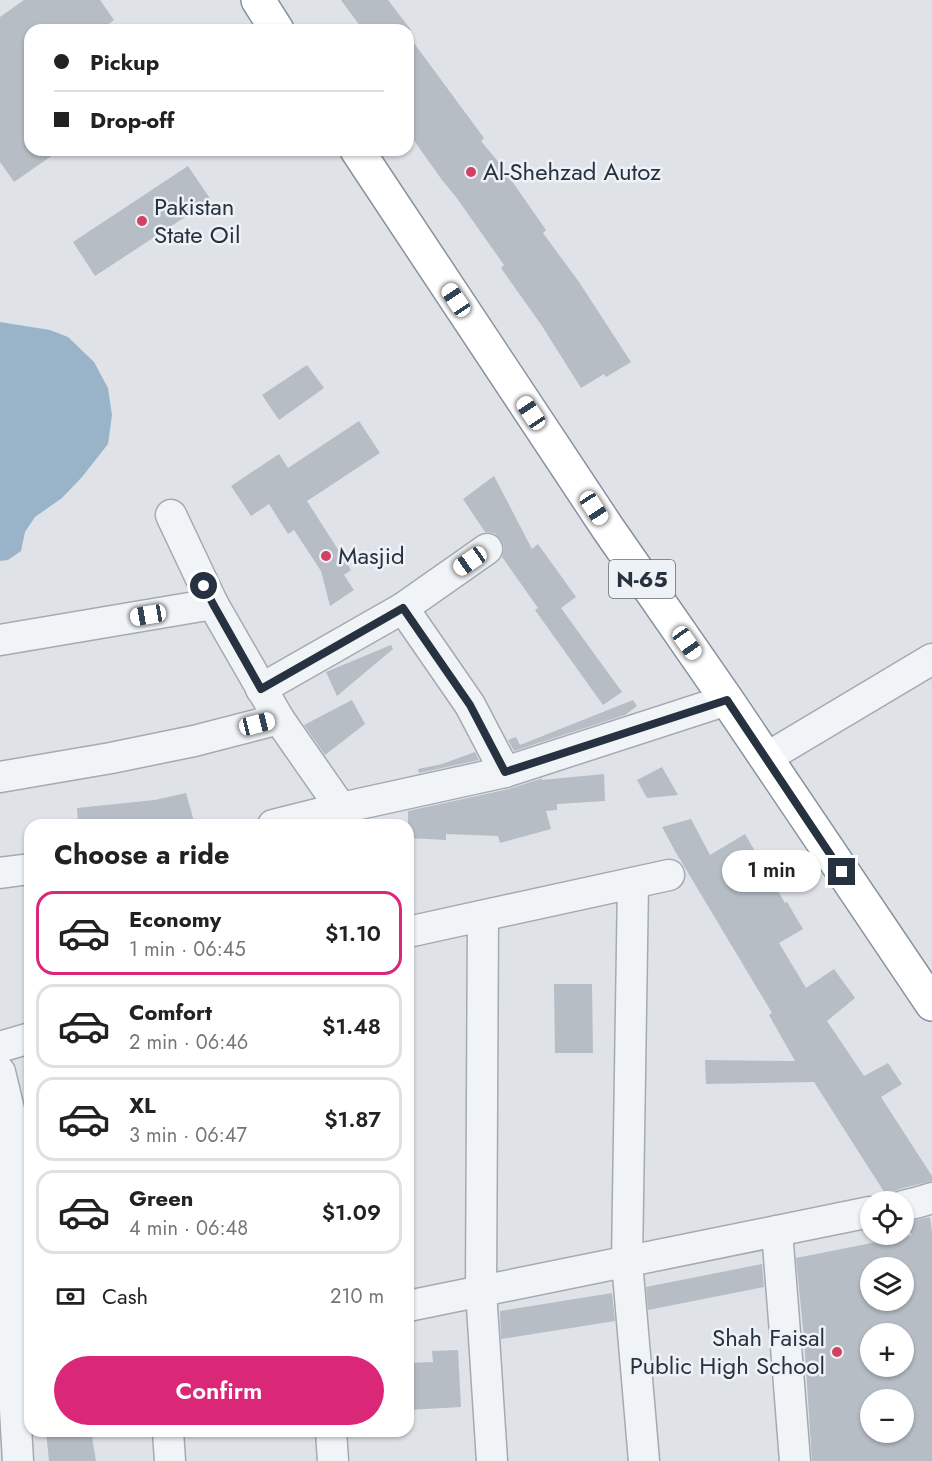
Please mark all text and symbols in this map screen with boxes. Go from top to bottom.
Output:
text: Pickup [90,46,159,78]
text: Drop-off [90,104,174,136]
place label: Al-Shehzad Autoz [483,154,661,189]
marker: Al-Shehzad Autoz [464,165,478,179]
place label: Pakistan State Oil [154,189,241,252]
marker: Pakistan State Oil [135,214,149,228]
car [438,280,474,320]
car [513,393,549,433]
car [577,488,611,528]
place label: Masjid [338,538,405,573]
car [450,543,490,579]
marker: Masjid [319,549,333,563]
road number: N-65 [609,560,675,598]
route start [190,572,217,599]
car [129,603,167,627]
car [669,623,705,663]
car [237,711,277,737]
text: Choose a ride [54,835,229,874]
callout: 1 min [722,851,821,893]
text: 1 min [747,856,796,885]
route end [828,858,855,885]
text: Economy [129,903,221,935]
icon: car [57,906,111,960]
text: $1.10 [325,917,381,949]
text: 1 min · 06:45 [129,935,246,964]
text: Comfort [129,996,212,1028]
icon: car [57,999,111,1053]
text: $1.48 [322,1010,381,1042]
text: 2 min · 06:46 [129,1028,248,1057]
text: XL [129,1089,156,1121]
icon: car [57,1092,111,1146]
text: $1.87 [324,1103,381,1135]
text: 3 min · 06:47 [129,1121,247,1150]
text: Green [129,1182,193,1214]
icon: car [57,1185,111,1239]
map controls [860,1191,914,1443]
button: locate [860,1191,914,1245]
text: $1.09 [322,1196,381,1228]
text: 4 min · 06:48 [129,1214,248,1243]
button: layers [860,1257,914,1311]
icon: cash [54,1280,87,1313]
text: Cash [102,1280,148,1312]
text: 210 m [330,1282,384,1311]
place label: Shah Faisal Public High School [630,1320,825,1383]
button: + [860,1323,914,1377]
marker: Shah Faisal Public High School [830,1345,844,1359]
button: Confirm [54,1356,384,1425]
button: − [860,1389,914,1443]

